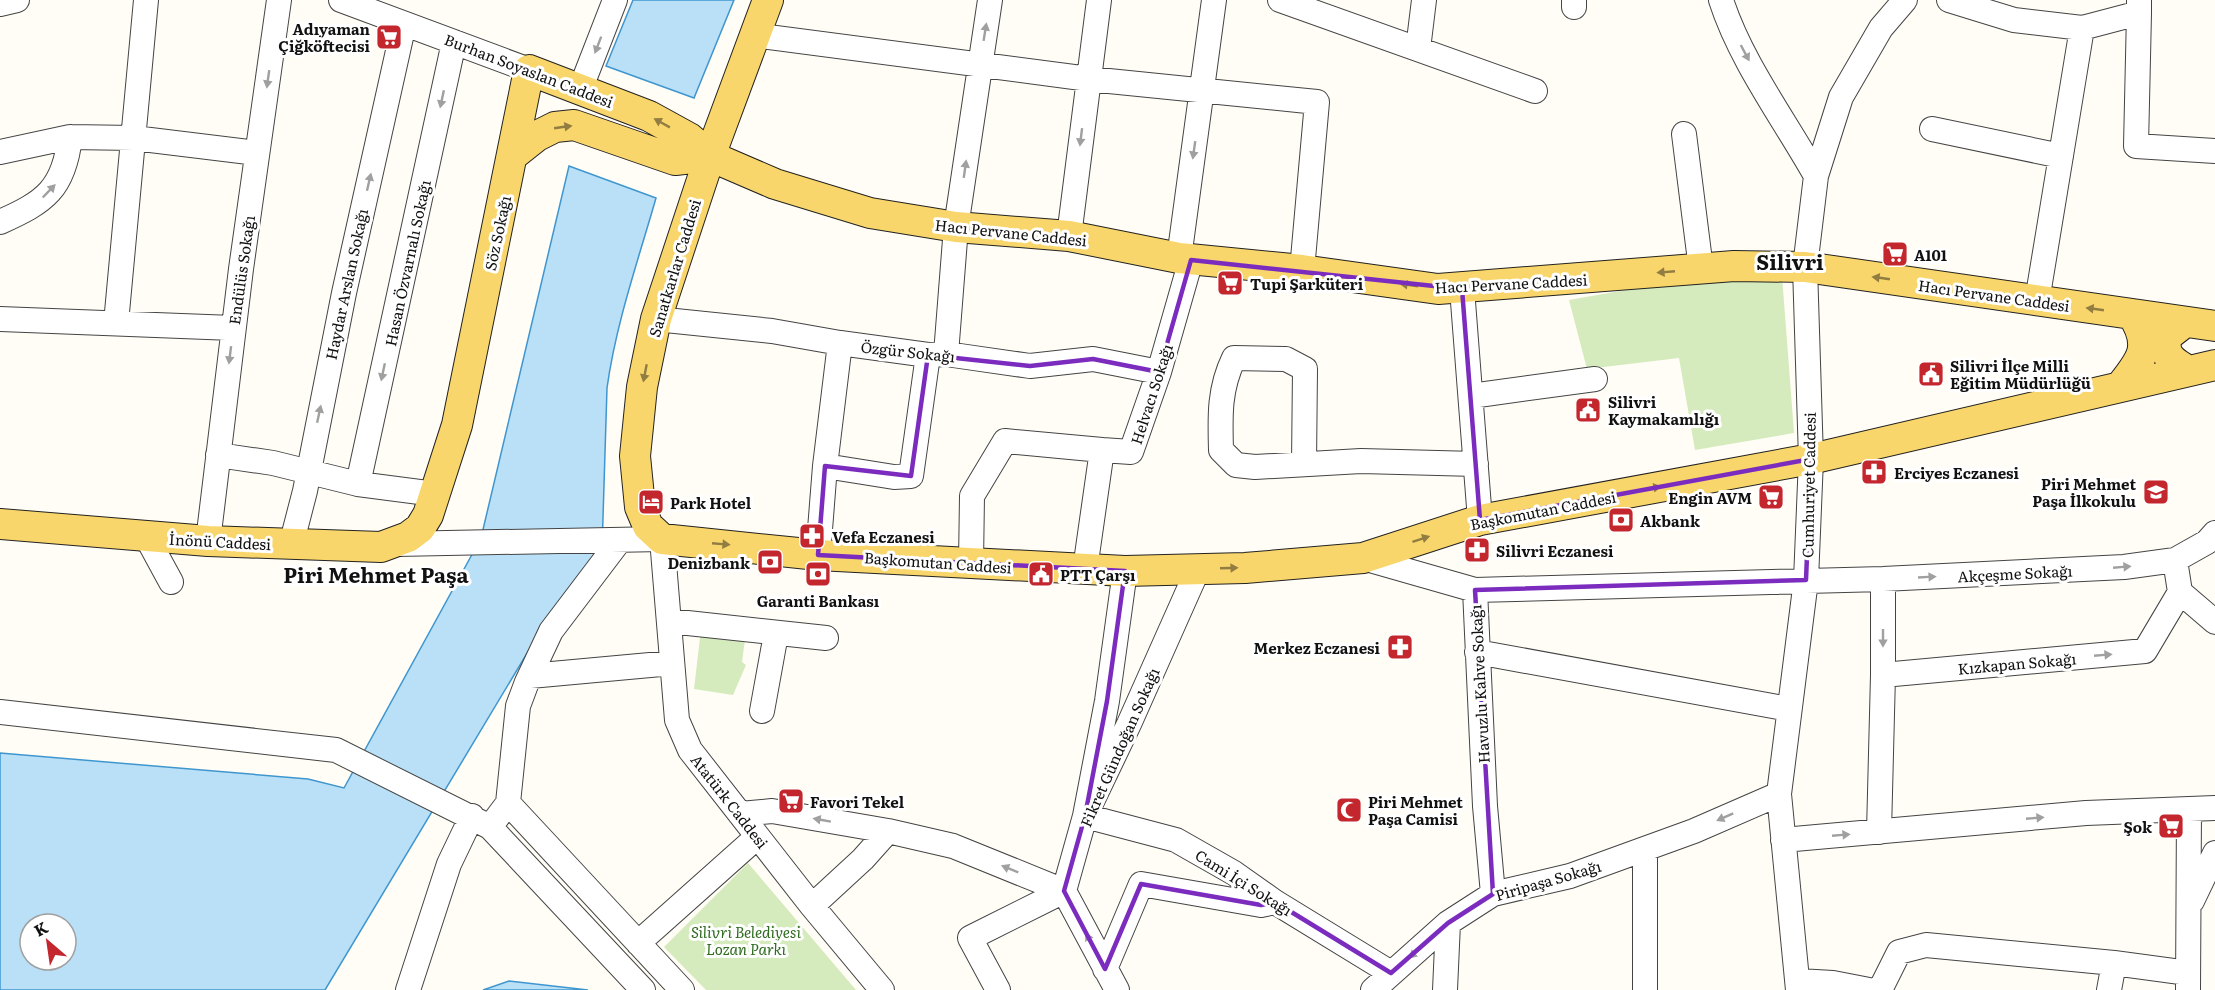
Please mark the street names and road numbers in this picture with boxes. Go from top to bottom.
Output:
street label: Burhan Soyaslan Caddesi [441,27,617,113]
street label: Hasan Özvarnalı Sokağı [378,178,436,348]
street label: Söz Sokağı [478,193,516,273]
street label: Sanatkarlar Caddesi [642,196,706,340]
street label: Haydar Arslan Sokağı [319,206,373,362]
street label: Hacı Pervane Caddesi [934,213,1088,251]
street label: Endülüs Sokağı [222,214,260,326]
street label: Hacı Pervane Caddesi [1434,268,1588,298]
street label: Hacı Pervane Caddesi [1917,273,2071,317]
street label: Özgür Sokağı [860,335,956,367]
street label: Helvacı Sokağı [1124,341,1178,447]
street label: Cumhuriyet Caddesi [1795,412,1821,558]
street label: Başkomutan Caddesi [1468,485,1618,535]
street label: İnönü Caddesi [168,527,272,555]
street label: Başkomutan Caddesi [863,545,1013,579]
street label: Akçeşme Sokağı [1957,559,2073,587]
street label: Havuzlu Kahve Sokağı [1463,604,1495,764]
street label: Kızkapan Sokağı [1957,646,2077,680]
street label: Fikret Gündoğan Sokağı [1073,664,1165,830]
street label: Atatürk Caddesi [686,749,774,853]
street label: Cami İçi Sokağı [1191,843,1297,921]
street label: Piripaşa Sokağı [1492,854,1604,906]

